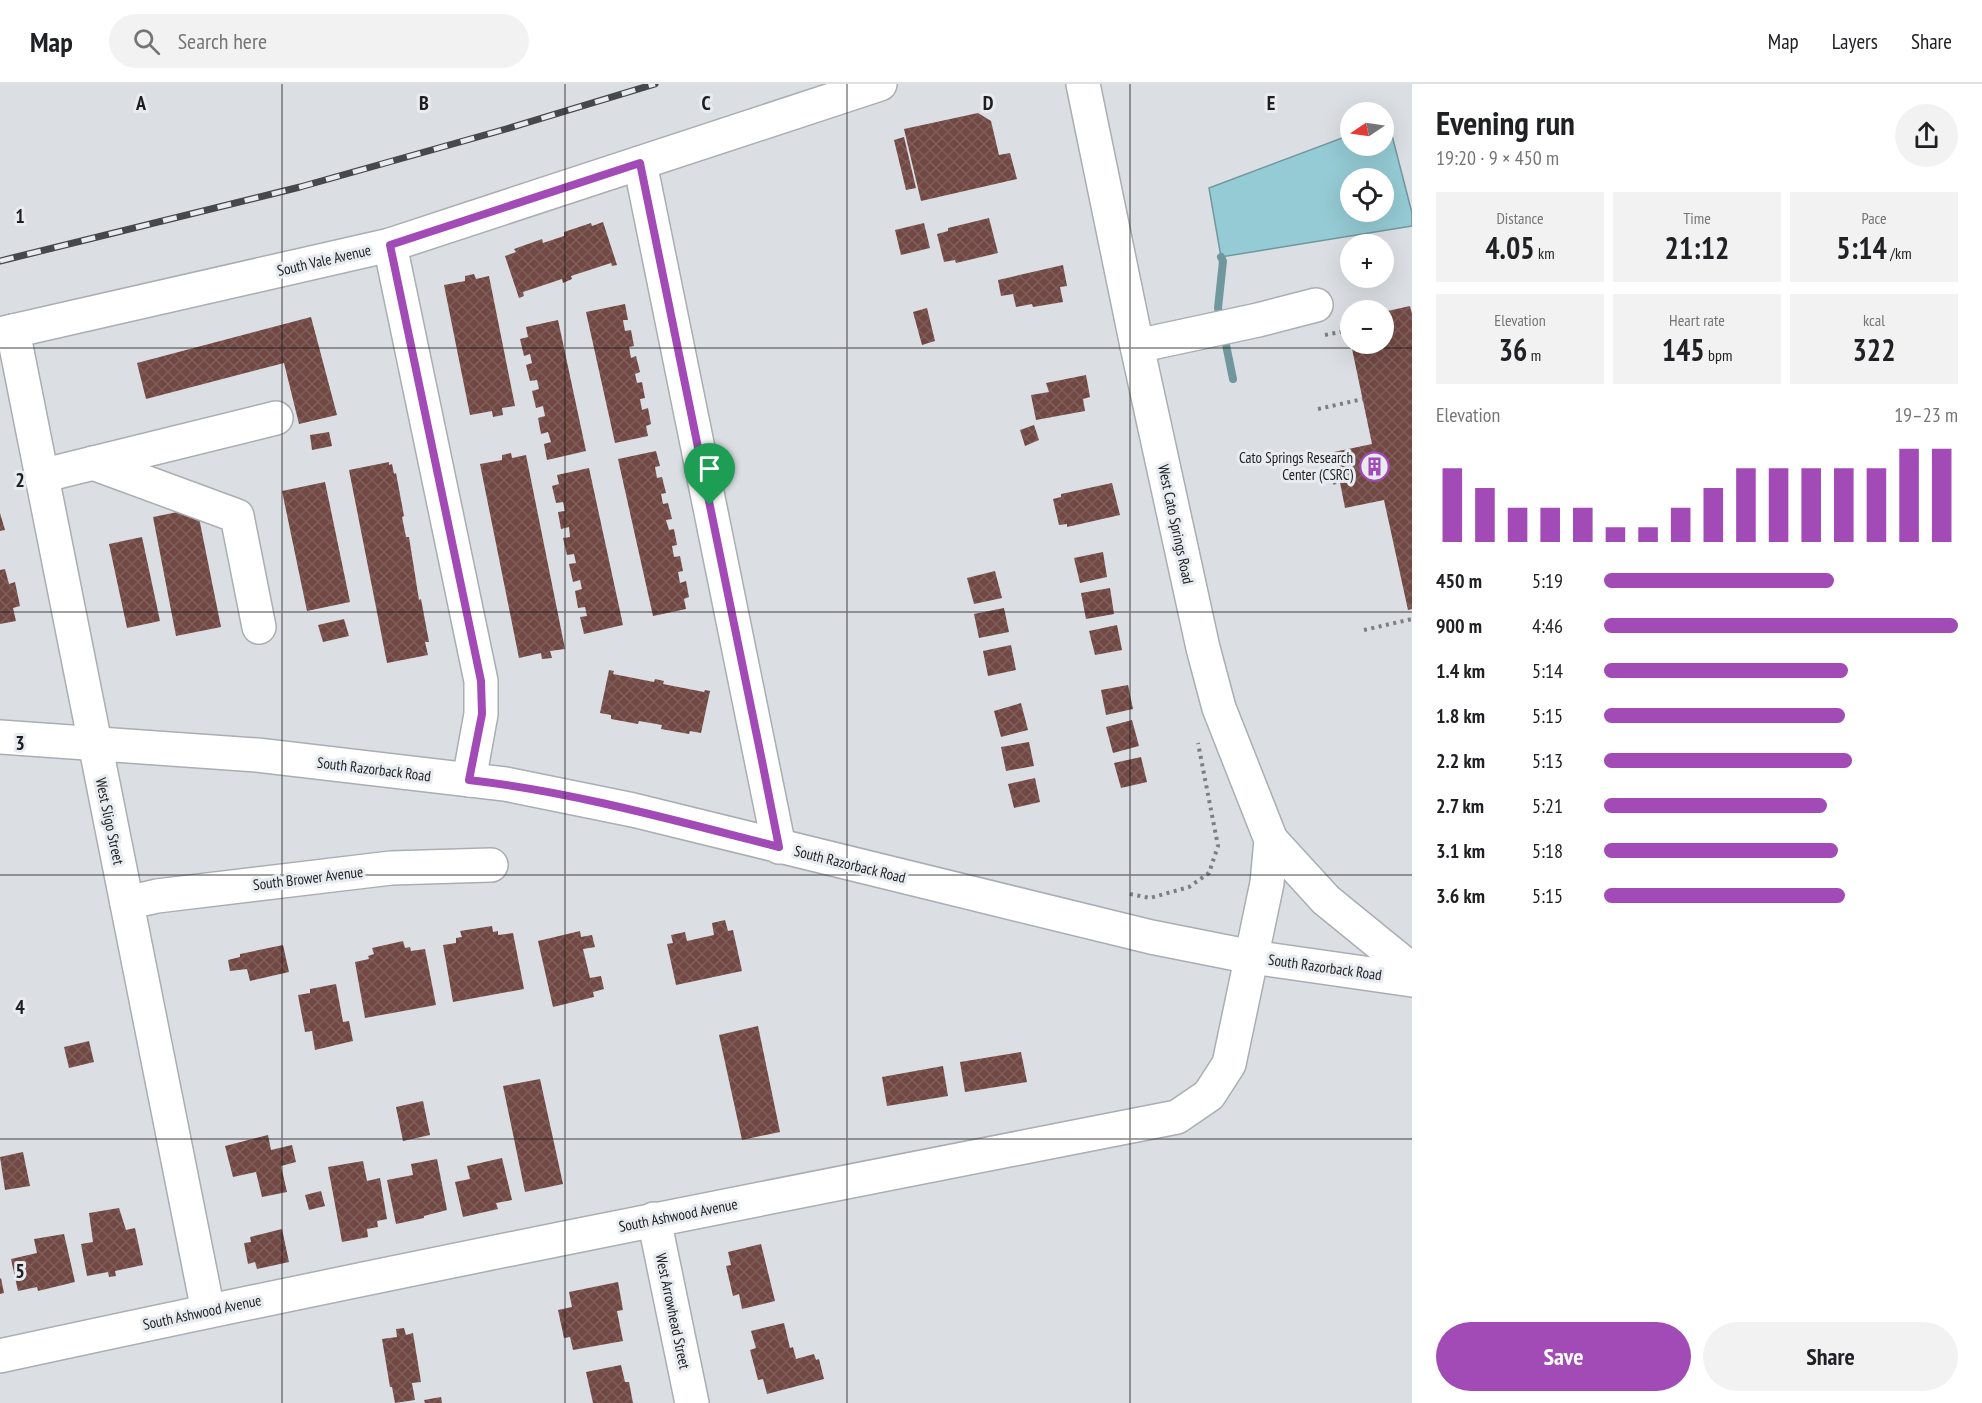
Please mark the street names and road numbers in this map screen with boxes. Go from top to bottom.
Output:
street label: South Vale Avenue [275,240,373,280]
street label: West Cato Springs Road [1154,463,1198,585]
street label: South Razorback Road [316,753,432,785]
street label: West Sligo Street [92,776,128,866]
street label: South Razorback Road [792,841,908,887]
street label: South Brower Avenue [252,862,364,894]
street label: South Razorback Road [1267,950,1383,984]
street label: South Ashwood Avenue [617,1194,739,1236]
street label: West Arrowhead Street [651,1251,695,1371]
street label: South Ashwood Avenue [141,1290,263,1334]

